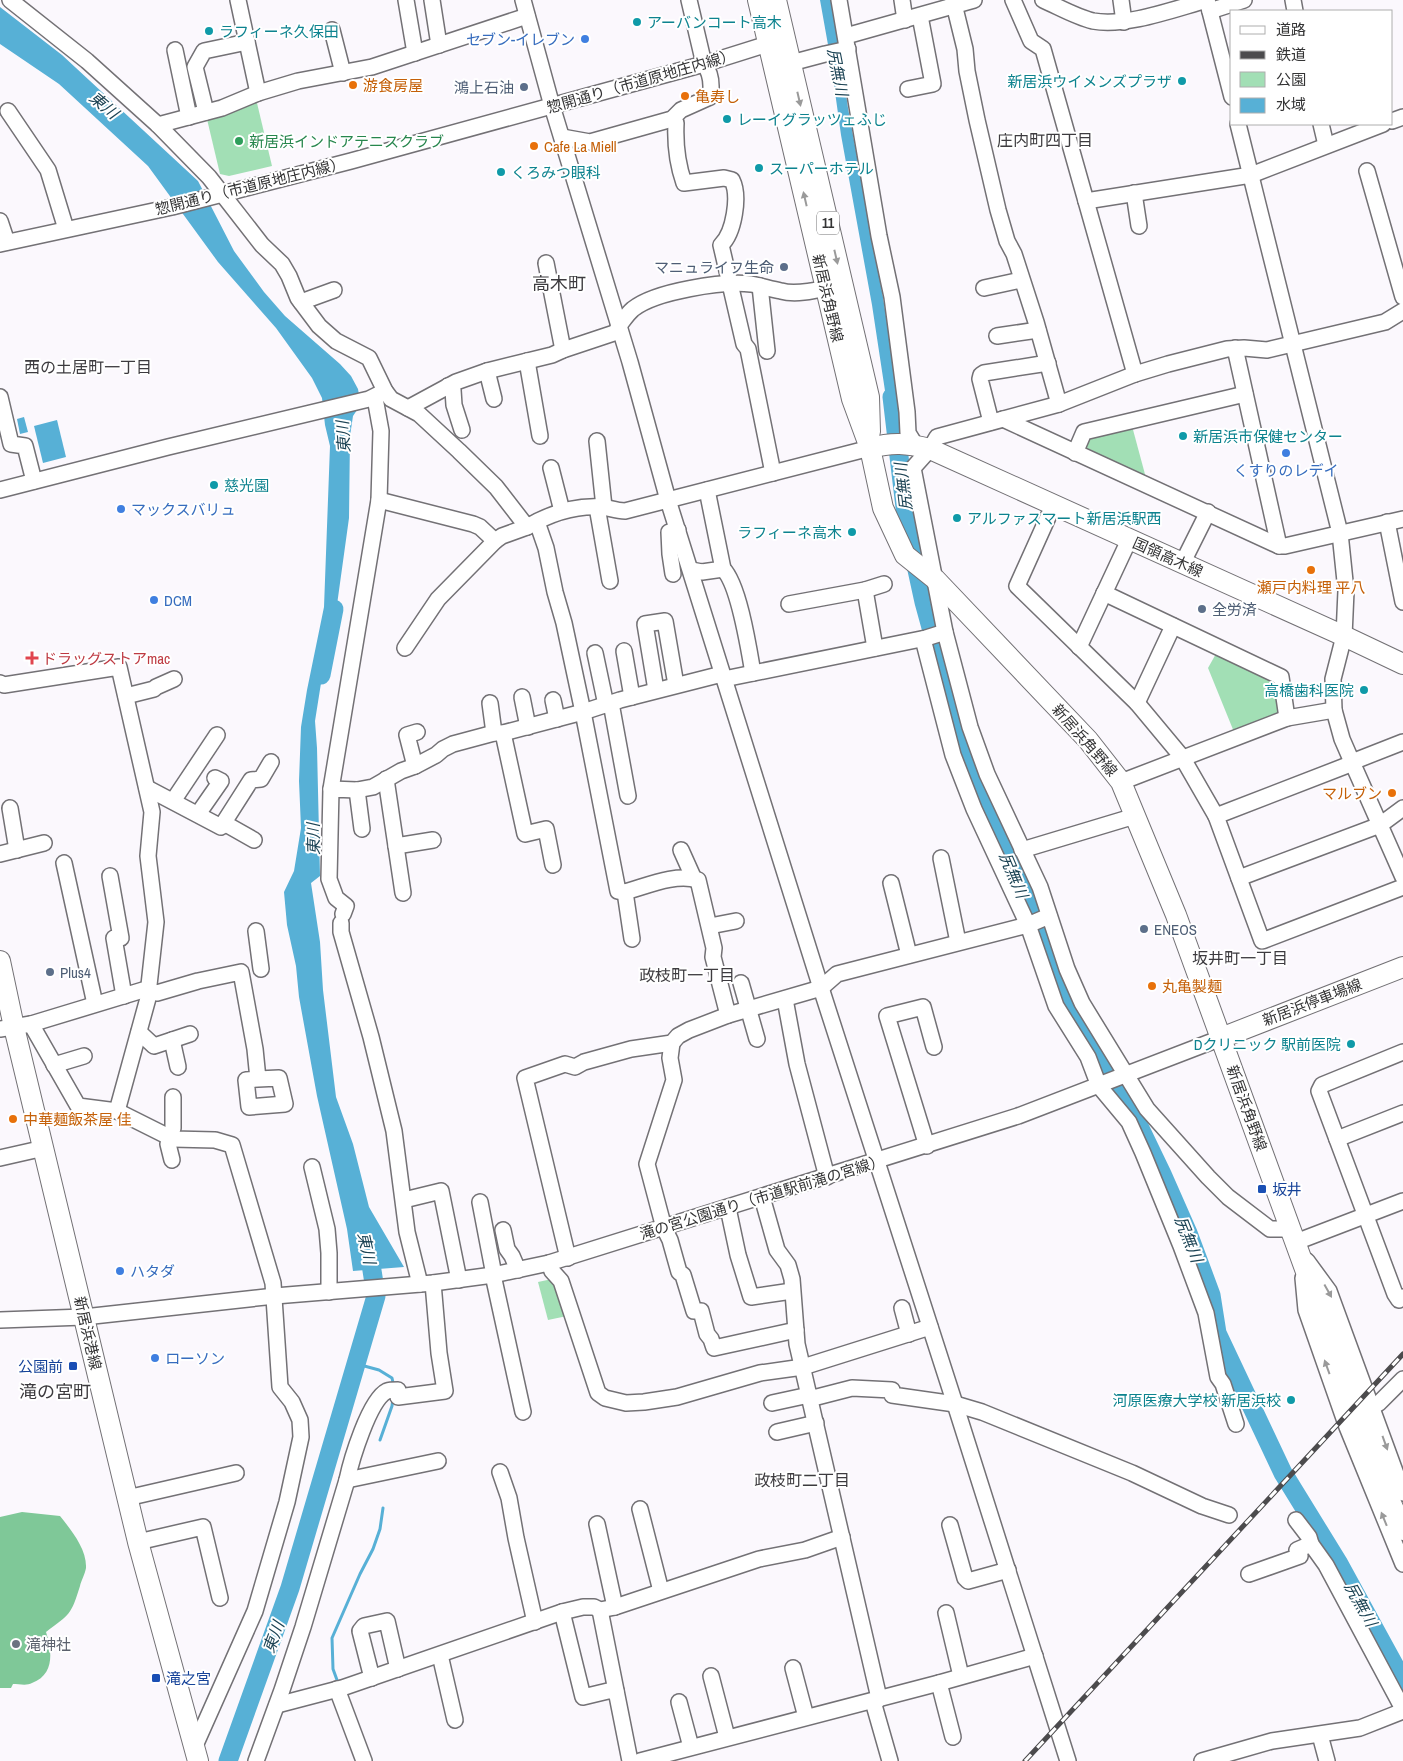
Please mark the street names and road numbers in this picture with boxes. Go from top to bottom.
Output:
street label: 惣開通り（市道原地庄内線） [544,44,738,118]
street label: 惣開通り（市道原地庄内線） [153,152,347,220]
road number: 11 [817,212,839,234]
street label: 新居浜角野線 [808,252,848,344]
street label: 国領高木線 [1129,532,1207,582]
street label: 新居浜角野線 [1048,699,1122,781]
street label: 新居浜停車場線 [1259,973,1365,1031]
street label: 新居浜角野線 [1222,1062,1272,1154]
street label: 滝の宮公園通り（市道駅前滝の宮線） [637,1150,887,1244]
street label: 新居浜港線 [69,1294,107,1372]

